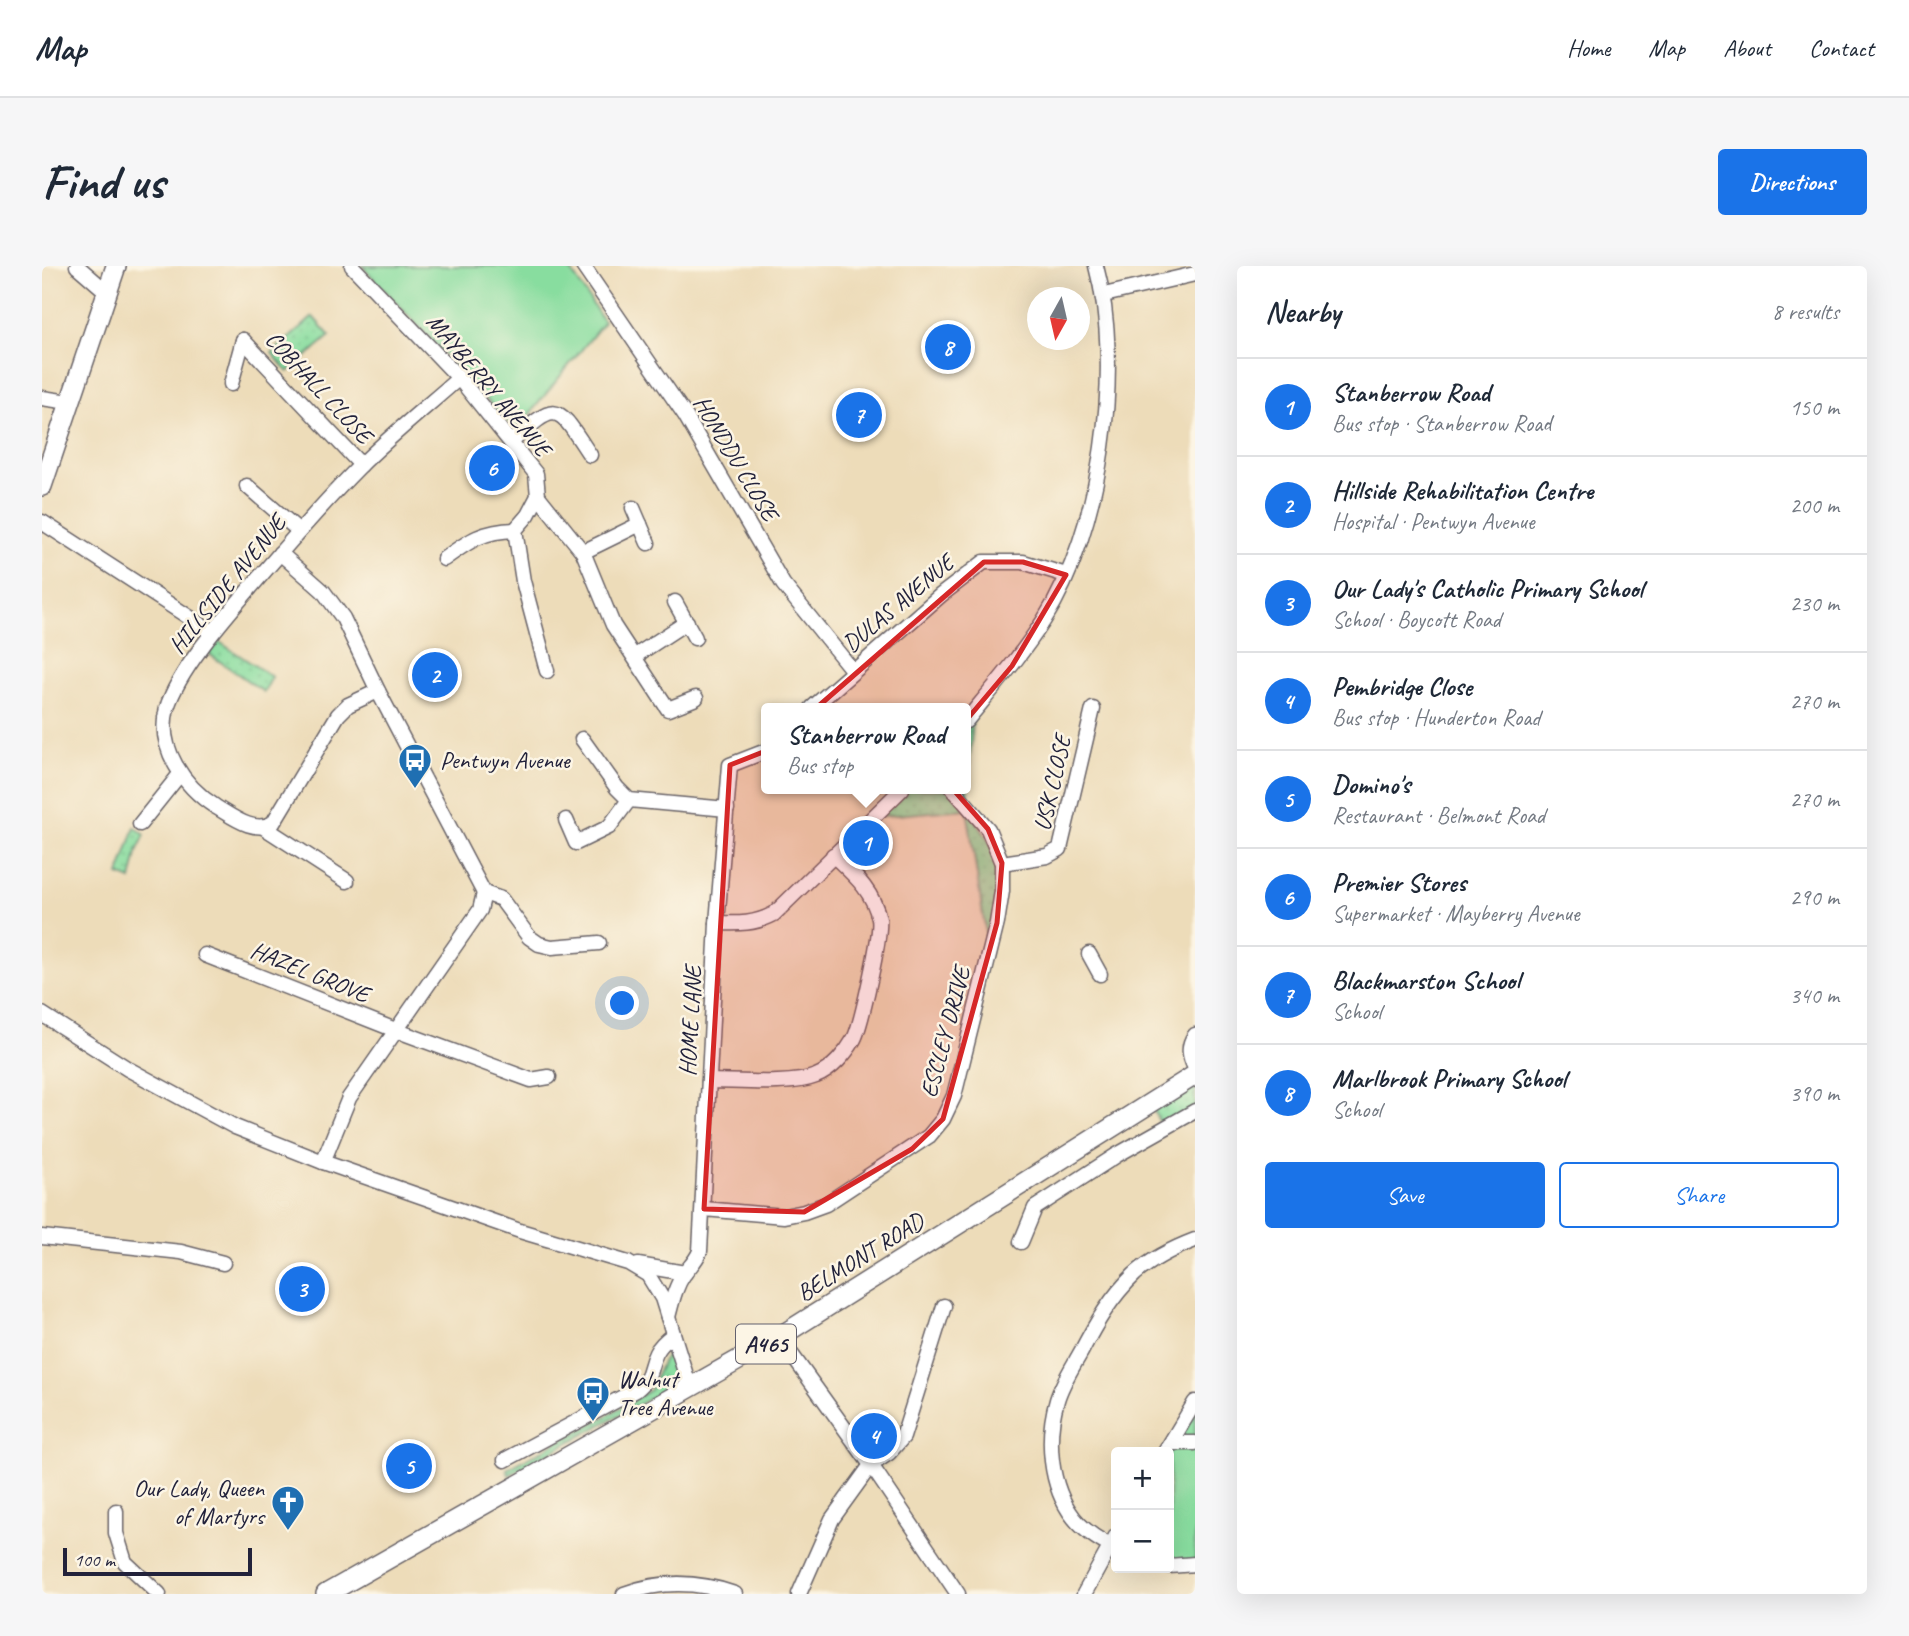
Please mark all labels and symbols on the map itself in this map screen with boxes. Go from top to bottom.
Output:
north arrow [1027,287,1090,350]
street label: MAYBERRY AVENUE [420,307,560,465]
pin: 8 [925,321,971,373]
street label: COBHALL CLOSE [259,324,381,452]
pin: 7 [836,389,882,441]
street label: HONDDU CLOSE [687,390,787,529]
pin: 6 [469,442,515,494]
street label: HILLSIDE AVENUE [162,506,294,660]
street label: DULAS AVENUE [836,546,962,658]
pin: 2 [412,649,458,701]
street label: USK CLOSE [1026,730,1078,834]
bus stop icon: Pentwyn Avenue [396,741,434,790]
place label: Pentwyn Avenue [440,745,572,775]
pin: 1 [843,817,889,869]
street label: HAZEL GROVE [246,935,377,1011]
street label: ESCLEY DRIVE [913,960,978,1100]
street label: HOME LANE [672,962,708,1077]
your location [605,986,639,1020]
street label: BELMONT ROAD [791,1205,931,1308]
pin: 3 [279,1263,325,1315]
road number: A465 [736,1324,796,1364]
place label: Walnut Tree Avenue [618,1364,715,1422]
bus stop icon: Walnut Tree Avenue [574,1374,612,1423]
pin: 4 [851,1410,897,1462]
pin: 5 [386,1440,432,1492]
place label: Our Lady, Queen of Martyrs [133,1473,266,1531]
church icon: Our Lady, Queen of Martyrs [269,1483,307,1532]
scale bar [63,1545,252,1577]

